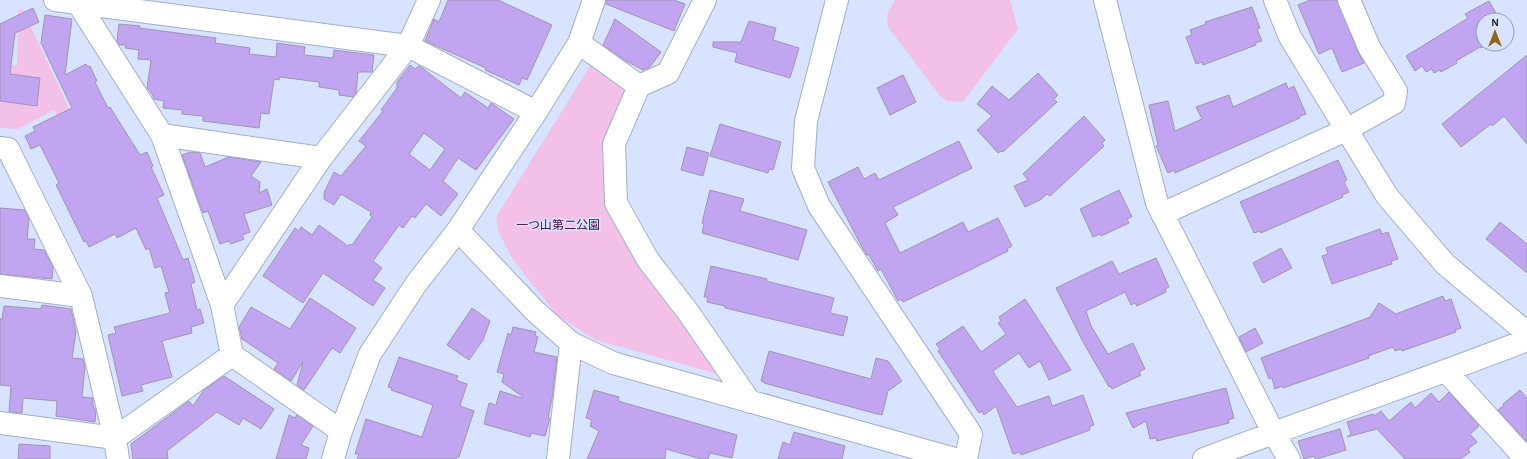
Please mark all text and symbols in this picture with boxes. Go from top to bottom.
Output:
north arrow [1475,12,1515,52]
text: N [1491,17,1499,28]
park label: 一つ山第二公園 [516,218,600,231]

